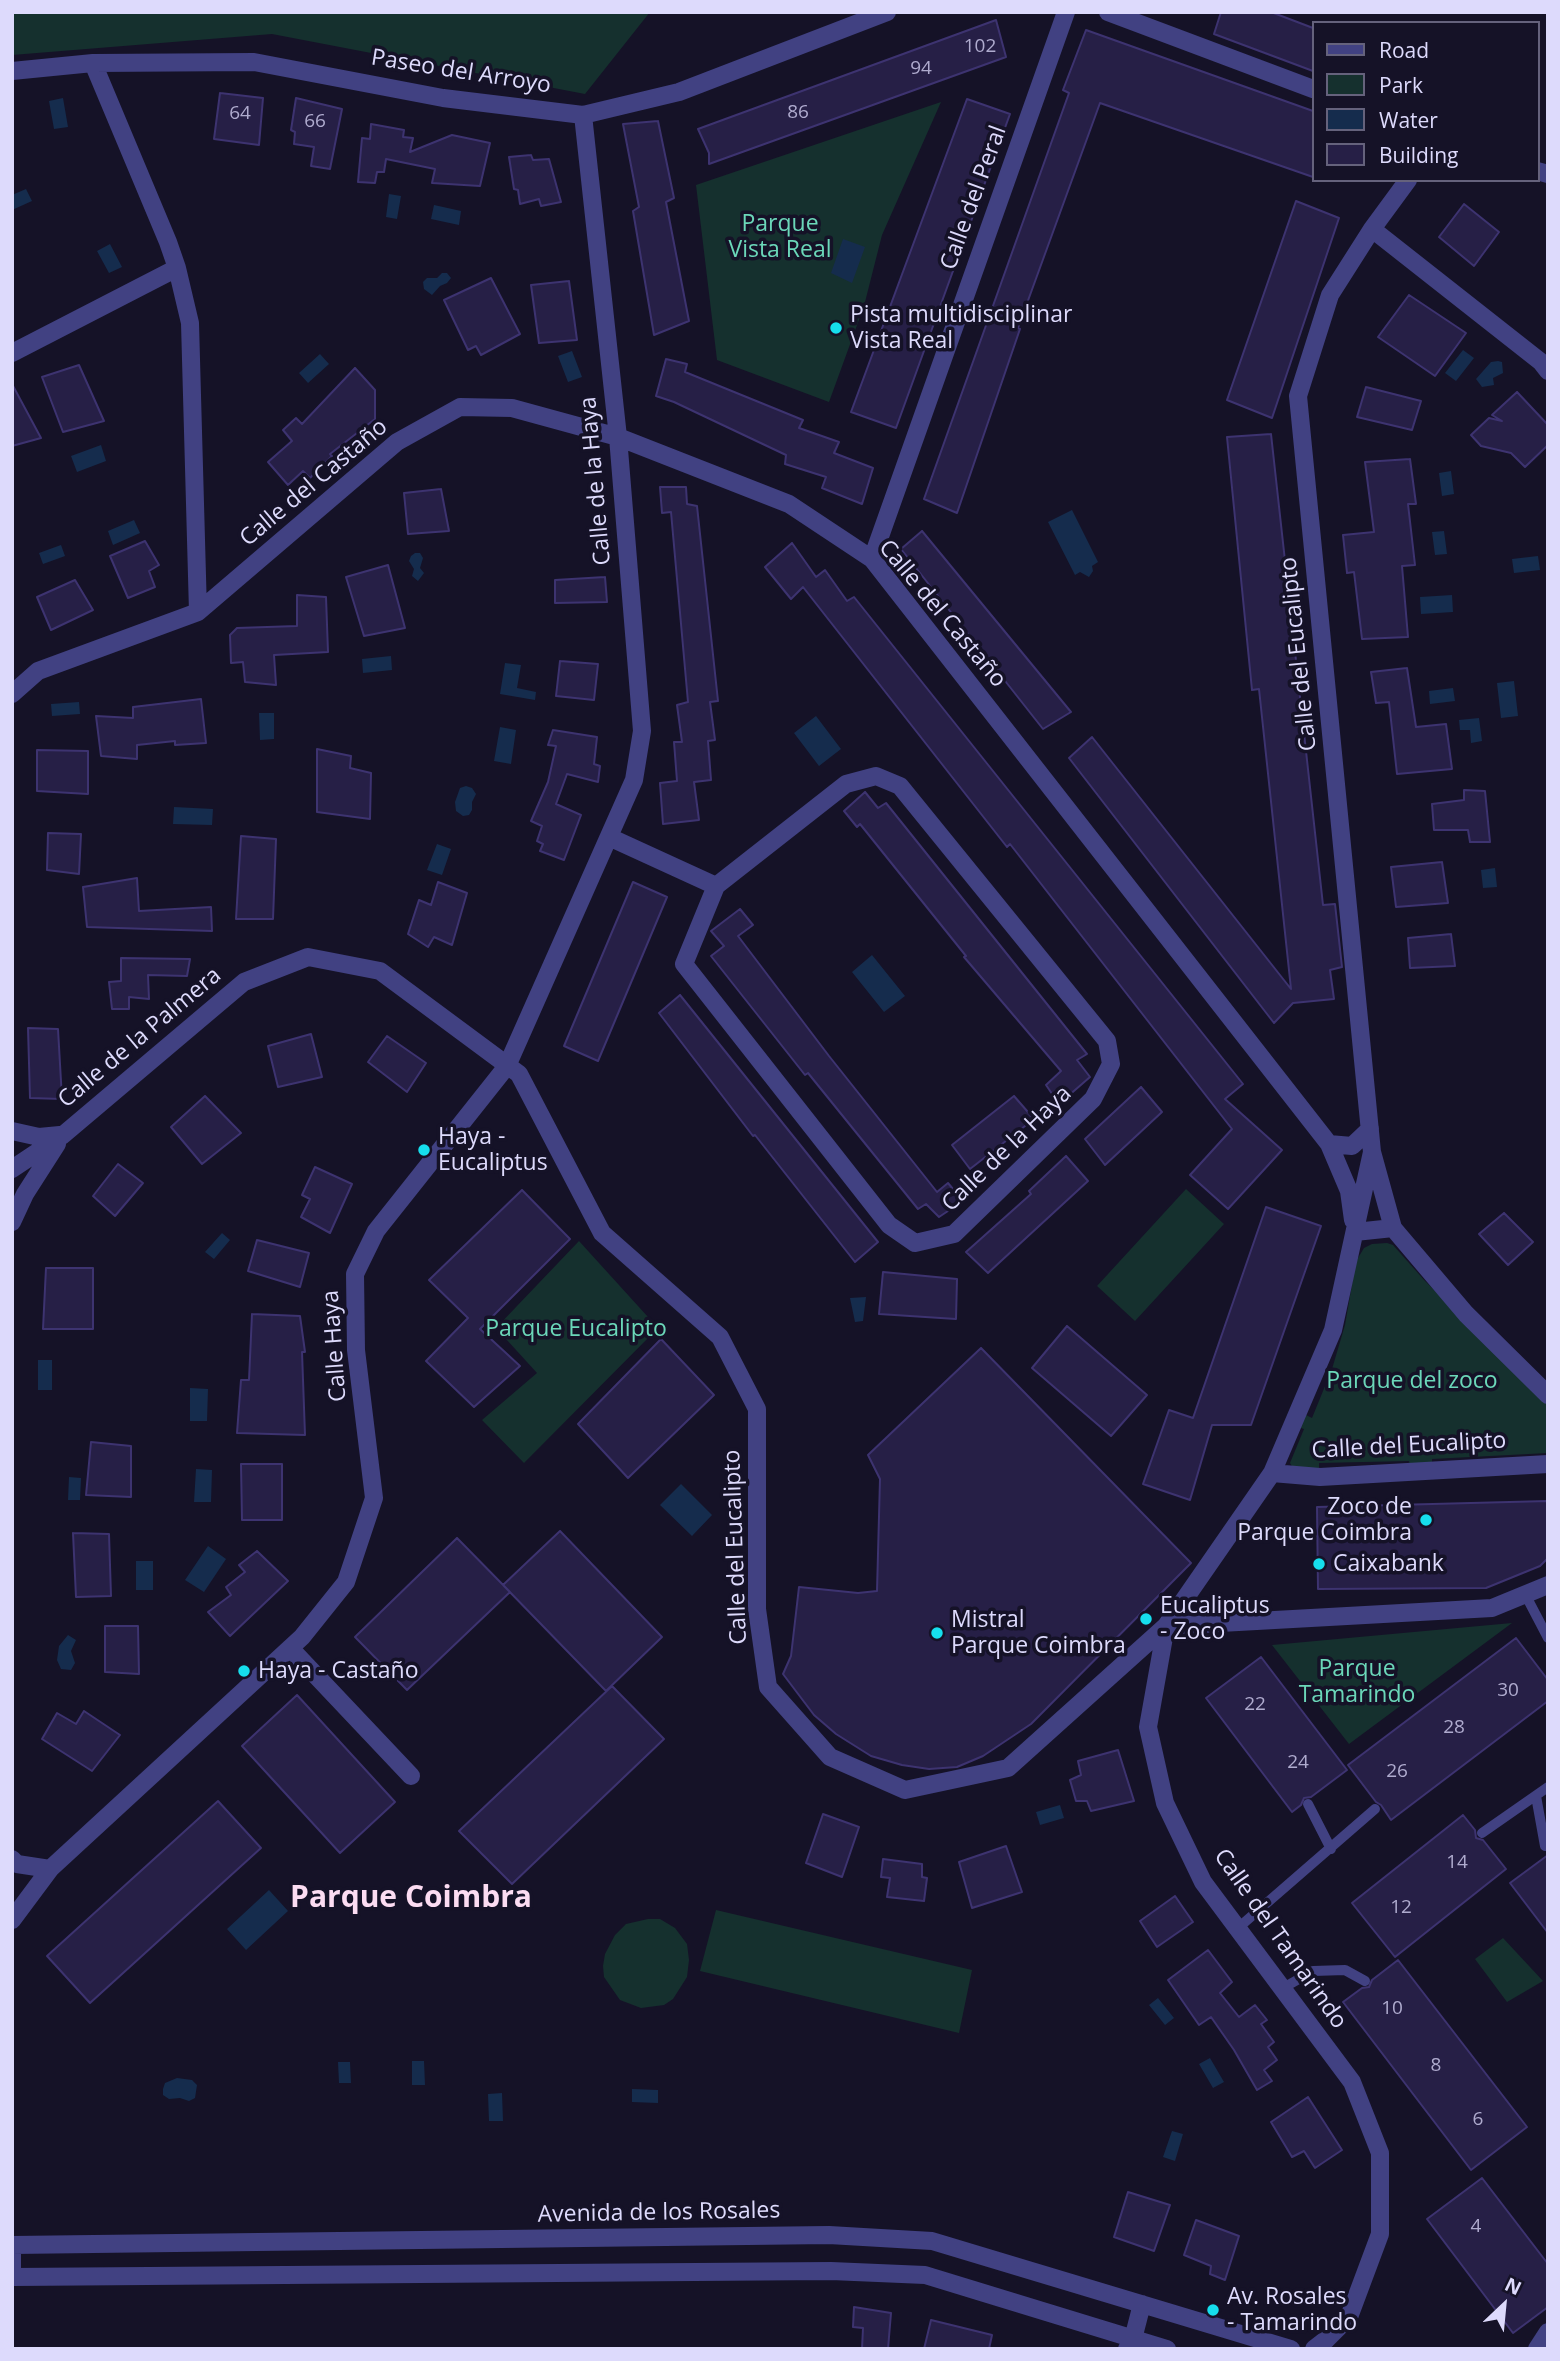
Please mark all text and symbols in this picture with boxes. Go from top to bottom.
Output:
legend [1312,21,1539,182]
house number: 102 [964,36,996,58]
text: Road [1379,36,1429,64]
street label: Paseo del Arroyo [369,44,553,100]
house number: 94 [910,58,932,80]
text: Park [1379,71,1423,99]
house number: 86 [787,102,809,124]
house number: 64 [229,103,251,125]
text: Water [1379,106,1438,134]
house number: 66 [304,111,326,133]
street label: Calle del Peral [935,122,1013,274]
text: Building [1379,141,1458,169]
park label: Parque Vista Real [728,210,832,264]
place label: Pista multidisciplinar Vista Real [850,301,1072,355]
marker: Pista multidisciplinar Vista Real [828,320,844,336]
street label: Calle de la Haya [575,395,617,567]
street label: Calle del Castaño [235,413,393,553]
street label: Calle del Castaño [872,535,1012,693]
street label: Calle del Eucalipto [1275,556,1323,752]
street label: Calle de la Palmera [53,962,227,1114]
street label: Calle de la Haya [937,1080,1077,1218]
place label: Haya - Eucaliptus [438,1123,548,1177]
marker: Haya - Eucaliptus [416,1142,432,1158]
street label: Calle Haya [317,1289,353,1403]
park label: Parque Eucalipto [485,1315,667,1343]
park label: Parque del zoco [1326,1367,1498,1395]
street label: Calle del Eucalipto [1311,1427,1507,1465]
street label: Calle del Eucalipto [719,1449,753,1645]
place label: Zoco de Parque Coimbra [1237,1493,1412,1547]
marker: Zoco de Parque Coimbra [1418,1512,1434,1528]
place label: Caixabank [1333,1550,1444,1578]
marker: Caixabank [1311,1556,1327,1572]
place label: Eucaliptus - Zoco [1160,1592,1270,1646]
place label: Mistral Parque Coimbra [951,1606,1126,1660]
marker: Eucaliptus - Zoco [1138,1611,1154,1627]
marker: Mistral Parque Coimbra [929,1625,945,1641]
park label: Parque Tamarindo [1299,1655,1415,1709]
place label: Haya - Castaño [258,1657,419,1685]
marker: Haya - Castaño [236,1663,252,1679]
house number: 30 [1497,1680,1519,1702]
house number: 22 [1244,1694,1266,1716]
house number: 28 [1443,1717,1465,1739]
house number: 24 [1287,1752,1309,1774]
house number: 26 [1386,1761,1408,1783]
street label: Calle del Tamarindo [1208,1844,1352,2034]
house number: 14 [1446,1852,1468,1874]
district label: Parque Coimbra [290,1880,532,1916]
house number: 12 [1390,1897,1412,1919]
house number: 10 [1381,1998,1403,2020]
house number: 8 [1431,2055,1441,2077]
house number: 6 [1473,2109,1483,2131]
street label: Avenida de los Rosales [537,2197,781,2229]
house number: 4 [1471,2216,1481,2238]
north arrow [1469,2270,1539,2340]
text: N [1501,2271,1526,2301]
place label: Av. Rosales - Tamarindo [1227,2283,1357,2337]
marker: Av. Rosales - Tamarindo [1205,2302,1221,2318]

